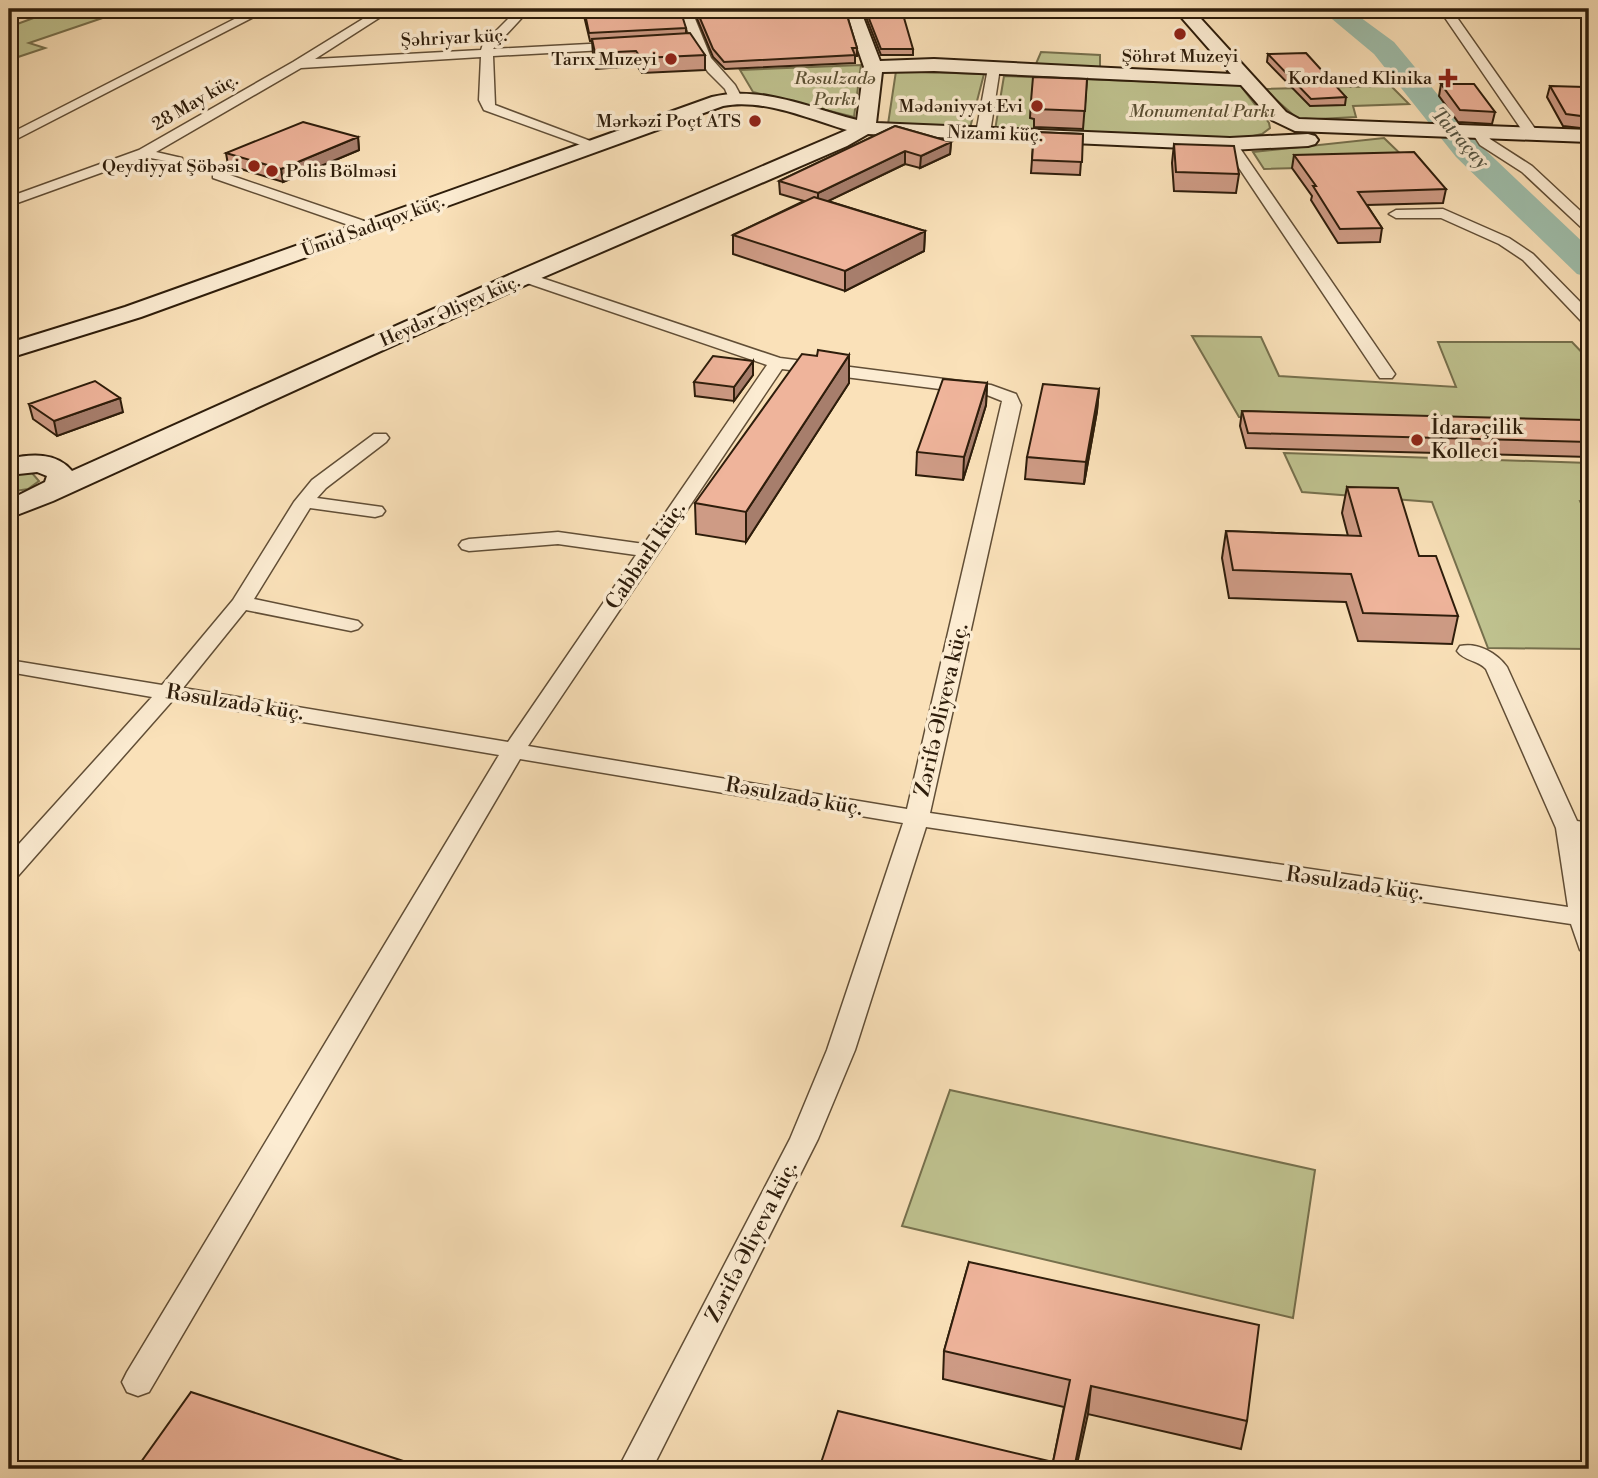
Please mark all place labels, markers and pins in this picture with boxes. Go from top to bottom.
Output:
marker: Şöhrət Muzeyi [1172,26,1188,42]
place label: Şöhrət Muzeyi [1122,45,1238,68]
place label: Tarıx Muzeyi [551,48,657,71]
marker: Tarıx Muzeyi [663,51,679,67]
place label: Kordaned Klinika [1288,67,1433,90]
marker: Kordaned Klinika [1438,68,1458,88]
place label: Mədəniyyət Evi [898,95,1023,118]
marker: Mədəniyyət Evi [1029,98,1045,114]
place label: Mərkəzi Poçt ATS [596,110,741,133]
marker: Mərkəzi Poçt ATS [747,113,763,129]
place label: Qeydiyyat Şöbəsi [102,155,240,178]
marker: Qeydiyyat Şöbəsi [246,158,262,174]
place label: Polis Bölməsi [286,160,397,183]
marker: Polis Bölməsi [264,163,280,179]
place label: İdarəçilik Kolleci [1431,413,1524,465]
marker: İdarəçilik Kolleci [1409,432,1425,448]

